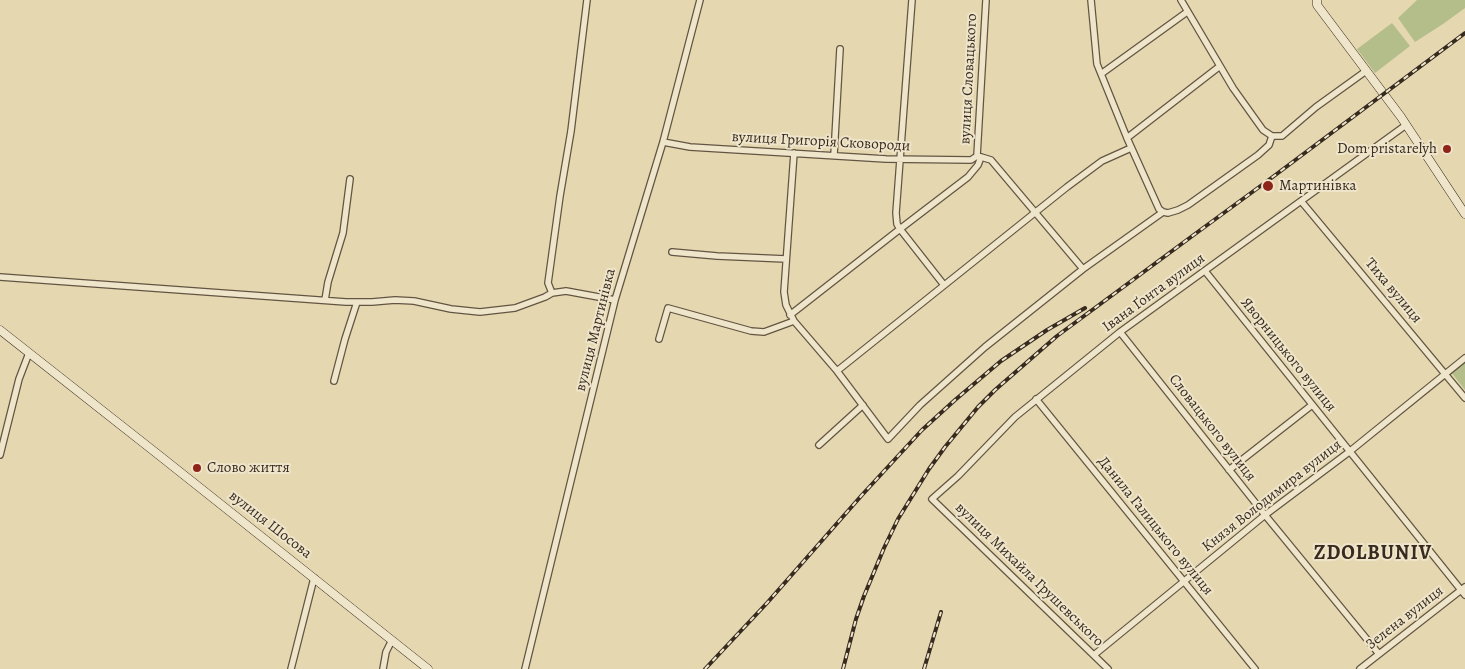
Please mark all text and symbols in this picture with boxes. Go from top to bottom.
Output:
street label: вулиця Словацького [957,13,981,145]
street label: вулиця Григорія Сковороди [731,128,911,156]
place label: Dom pristarelyh [1337,140,1437,158]
marker: Dom pristarelyh [1441,143,1453,155]
place label: Мартинівка [1279,177,1356,195]
marker: Мартинівка [1261,179,1275,193]
street label: Івана Ґонта вулиця [1099,250,1209,336]
street label: Тиха вулиця [1361,255,1425,327]
street label: вулиця Мартинівка [572,267,620,393]
street label: Яворницького вулиця [1236,294,1340,416]
street label: Словацького вулиця [1165,371,1259,485]
street label: Князя Володимира вулиця [1199,436,1345,556]
street label: Данила Галицького вулиця [1093,453,1217,599]
place label: Слово життя [207,459,290,477]
marker: Слово життя [191,462,203,474]
street label: вулиця Шосова [225,487,315,563]
street label: вулиця Михайла Грушевського [951,499,1107,651]
district label: ZDOLBUNIV [1313,542,1433,566]
street label: Зелена вулиця [1363,582,1447,654]

